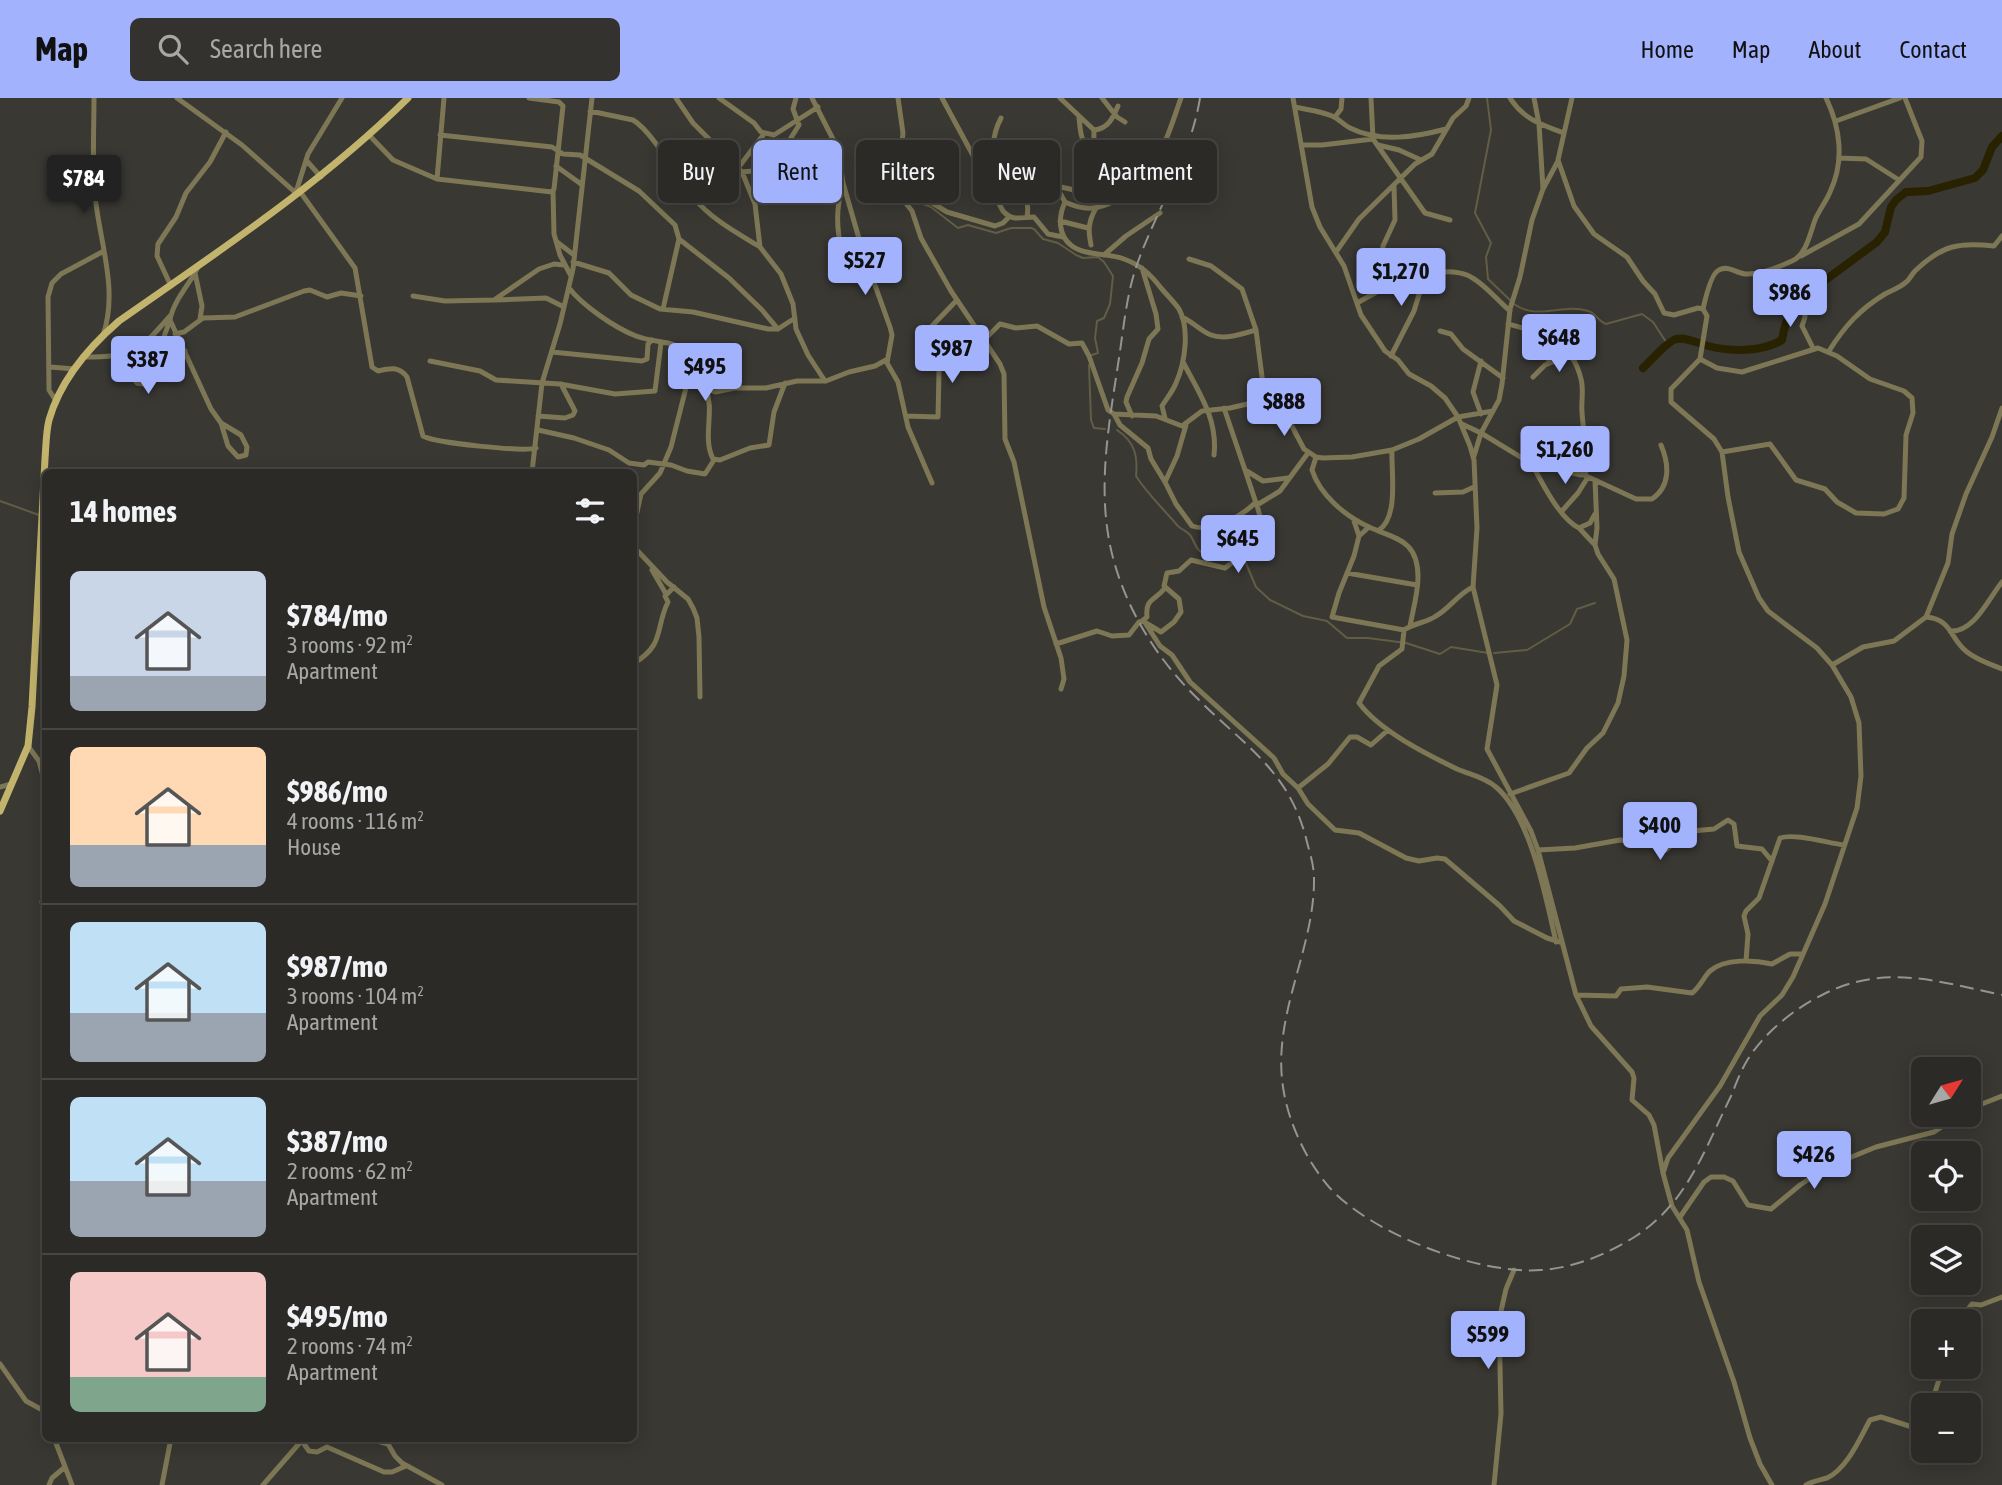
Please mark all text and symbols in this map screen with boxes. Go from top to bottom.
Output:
search box [130,18,620,81]
text: Map [35,30,88,68]
icon: search [154,30,192,68]
text: Search here [210,34,322,64]
text: Home [1640,36,1694,63]
text: Map [1732,36,1770,63]
text: About [1808,36,1861,63]
text: Contact [1899,36,1967,63]
chip: Buy [658,140,739,203]
chip: Rent [753,140,842,203]
chip: Filters [856,140,959,203]
chip: New [973,140,1060,203]
chip: Apartment [1074,140,1217,203]
pin: $784 [43,156,125,215]
text: $784 [63,165,105,191]
pin: $527 [824,238,906,297]
text: $527 [844,247,886,273]
pin: $1,270 [1344,248,1458,308]
text: $1,270 [1373,258,1430,284]
pin: $986 [1749,270,1831,329]
text: $986 [1769,279,1811,305]
pin: $648 [1518,314,1600,374]
text: $648 [1538,324,1580,350]
pin: $987 [911,326,993,385]
text: $987 [931,335,973,361]
pin: $387 [107,336,189,396]
pin: $495 [664,344,746,403]
text: $387 [127,346,169,372]
text: $495 [684,353,726,379]
pin: $888 [1243,378,1325,438]
text: $888 [1263,388,1305,414]
pin: $1,260 [1508,426,1622,486]
text: $1,260 [1537,436,1594,462]
icon: filters [571,492,609,530]
text: 14 homes [70,494,177,528]
pin: $645 [1197,516,1279,575]
text: $645 [1217,525,1259,551]
text: $784/mo [287,598,388,632]
icon: home [126,599,210,683]
text: 3 rooms · 92 m² [287,632,413,658]
text: Apartment [287,658,378,684]
text: $986/mo [287,774,388,808]
icon: home [126,775,210,859]
pin: $400 [1619,802,1701,862]
text: 4 rooms · 116 m² [287,808,424,834]
text: $400 [1639,812,1681,838]
text: House [287,834,341,860]
text: $987/mo [287,949,388,983]
icon: home [126,950,210,1034]
text: 3 rooms · 104 m² [287,983,424,1009]
text: Apartment [287,1009,378,1035]
north arrow [1911,1057,1981,1127]
map controls [1911,1057,1981,1463]
text: $387/mo [287,1124,388,1158]
icon: home [126,1125,210,1209]
pin: $426 [1773,1132,1855,1191]
text: $426 [1793,1141,1835,1167]
button: locate [1911,1141,1981,1211]
text: 2 rooms · 62 m² [287,1158,413,1184]
text: Apartment [287,1184,378,1210]
button: layers [1911,1225,1981,1295]
text: $495/mo [287,1299,388,1333]
icon: home [126,1300,210,1384]
button: + [1911,1309,1981,1379]
pin: $599 [1447,1312,1529,1371]
text: $599 [1467,1321,1509,1347]
text: 2 rooms · 74 m² [287,1333,413,1359]
text: Apartment [287,1359,378,1385]
button: − [1911,1393,1981,1463]

